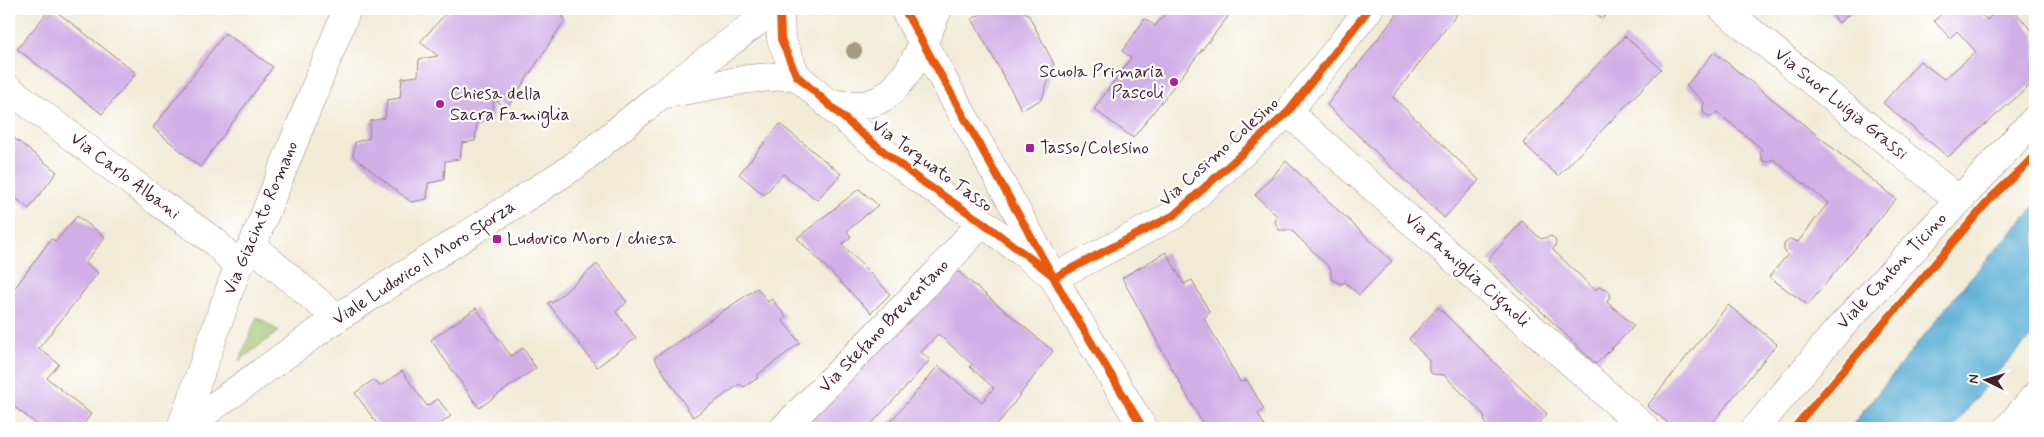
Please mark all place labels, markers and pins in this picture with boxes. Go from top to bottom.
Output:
place label: Scuola Primaria Pascoli [1039,60,1164,105]
marker: Scuola Primaria Pascoli [1168,76,1180,88]
place label: Chiesa della Sacra Famiglia [450,82,570,128]
marker: Chiesa della Sacra Famiglia [434,98,446,110]
place label: Tasso/Colesino [1040,136,1149,160]
marker: Tasso/Colesino [1024,142,1036,154]
place label: Ludovico Moro / chiesa [507,227,676,251]
marker: Ludovico Moro / chiesa [491,233,503,245]

